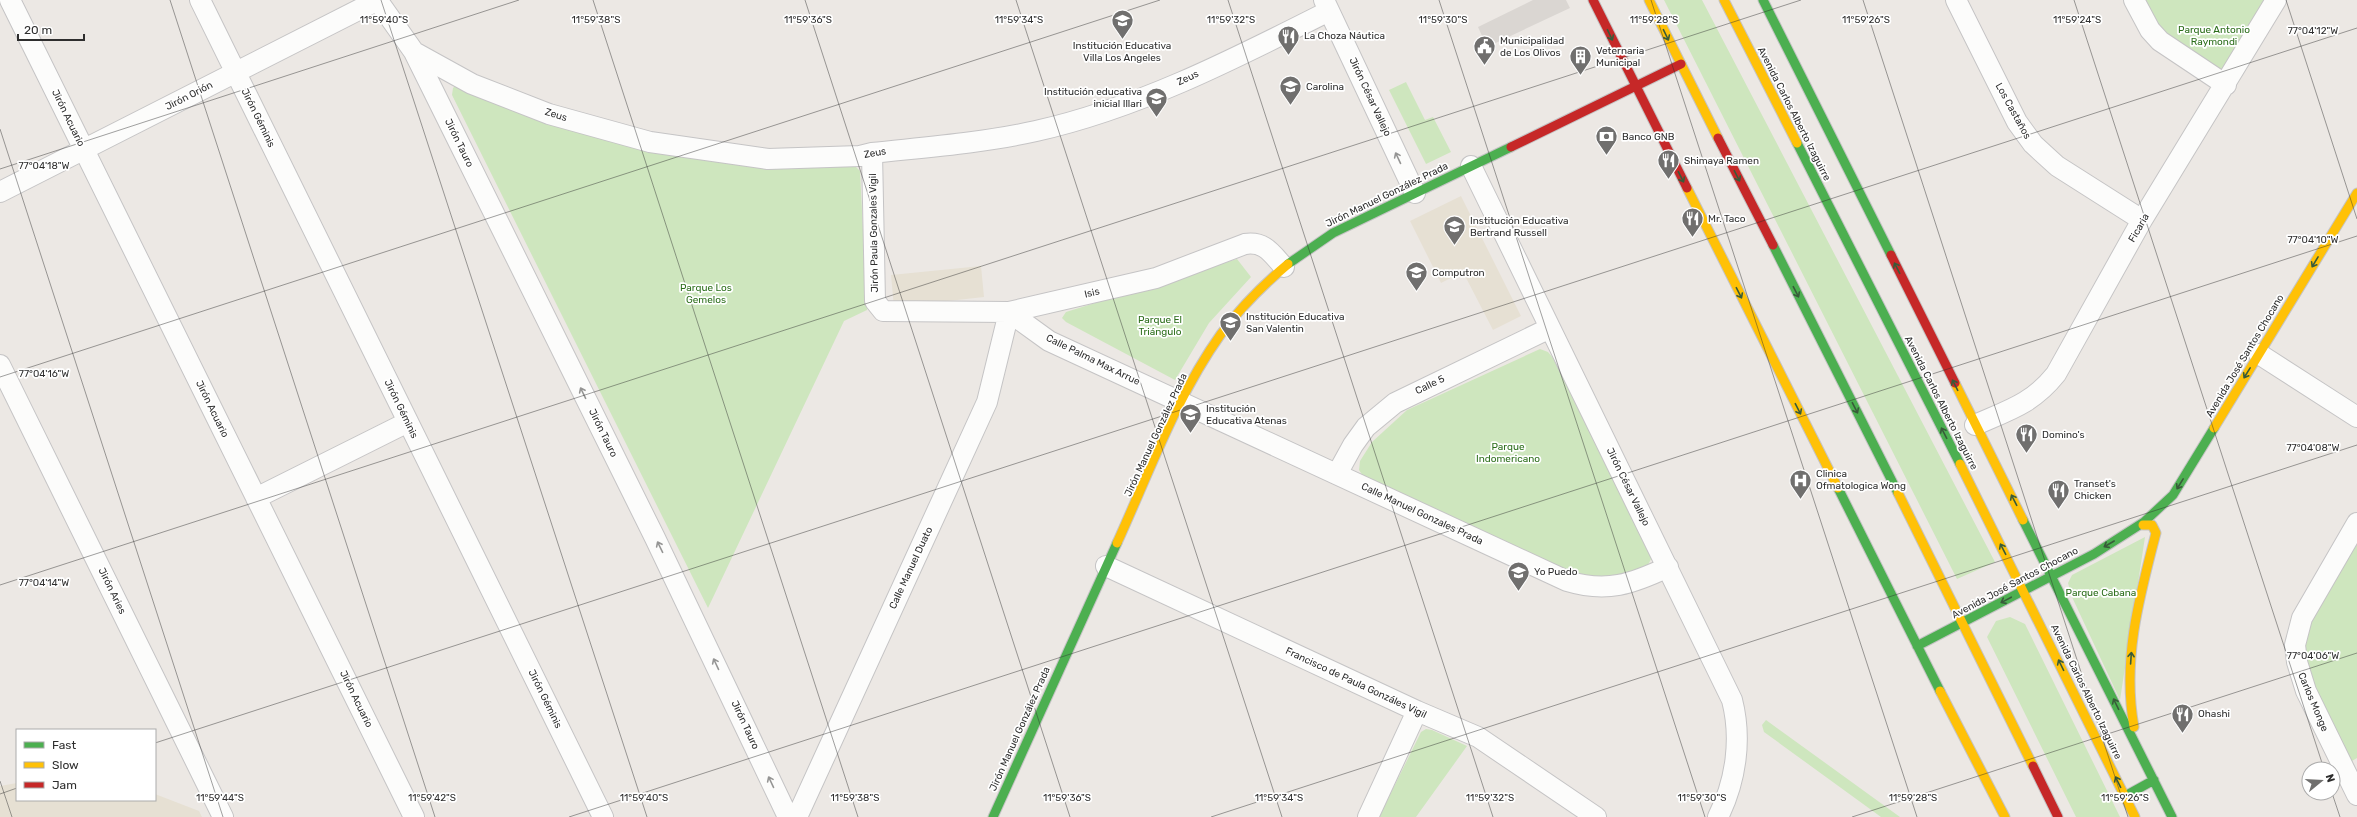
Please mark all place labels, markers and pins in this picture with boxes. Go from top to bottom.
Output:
school or university icon: Institución Educativa Villa Los Angeles [1109,7,1135,40]
restaurant icon: La Choza Náutica [1275,23,1301,56]
place label: La Choza Náutica [1304,30,1385,42]
public building icon: Municipalidad de Los Olivos [1471,34,1497,67]
place label: Municipalidad de Los Olivos [1500,35,1564,59]
place label: Institución Educativa Villa Los Angeles [1073,40,1171,64]
building icon: Veternaria Municipal [1567,44,1593,77]
place label: Veternaria Municipal [1596,45,1644,69]
school or university icon: Carolina [1277,74,1303,107]
place label: Carolina [1306,81,1344,93]
school or university icon: Institución educativa inicial Illari [1144,85,1170,118]
place label: Institución educativa inicial Illari [1044,86,1142,110]
bank icon: Banco GNB [1593,124,1619,157]
place label: Banco GNB [1622,131,1675,143]
restaurant icon: Shimaya Ramen [1655,148,1681,181]
place label: Shimaya Ramen [1684,155,1759,167]
restaurant icon: Mr. Taco [1679,206,1705,239]
place label: Mr. Taco [1708,213,1746,225]
school or university icon: Institución Educativa Bertrand Russell [1441,214,1467,247]
place label: Institución Educativa Bertrand Russell [1470,215,1569,239]
school or university icon: Computron [1403,260,1429,293]
place label: Computron [1432,267,1485,279]
school or university icon: Institución Educativa San Valentin [1218,310,1244,343]
place label: Institución Educativa San Valentin [1246,311,1345,335]
school or university icon: Institución Educativa Atenas [1177,402,1203,435]
place label: Institución Educativa Atenas [1206,403,1287,427]
restaurant icon: Domino's [2014,422,2040,455]
place label: Domino's [2042,429,2085,441]
hospital icon: Clinica Ofmatologica Wong [1787,467,1813,500]
place label: Clinica Ofmatologica Wong [1816,468,1906,492]
restaurant icon: Transet's Chicken [2046,477,2072,510]
place label: Transet's Chicken [2074,478,2116,502]
school or university icon: Yo Puedo [1505,559,1531,592]
place label: Yo Puedo [1534,566,1578,578]
restaurant icon: Ohashi [2169,701,2195,734]
place label: Ohashi [2198,708,2230,720]

